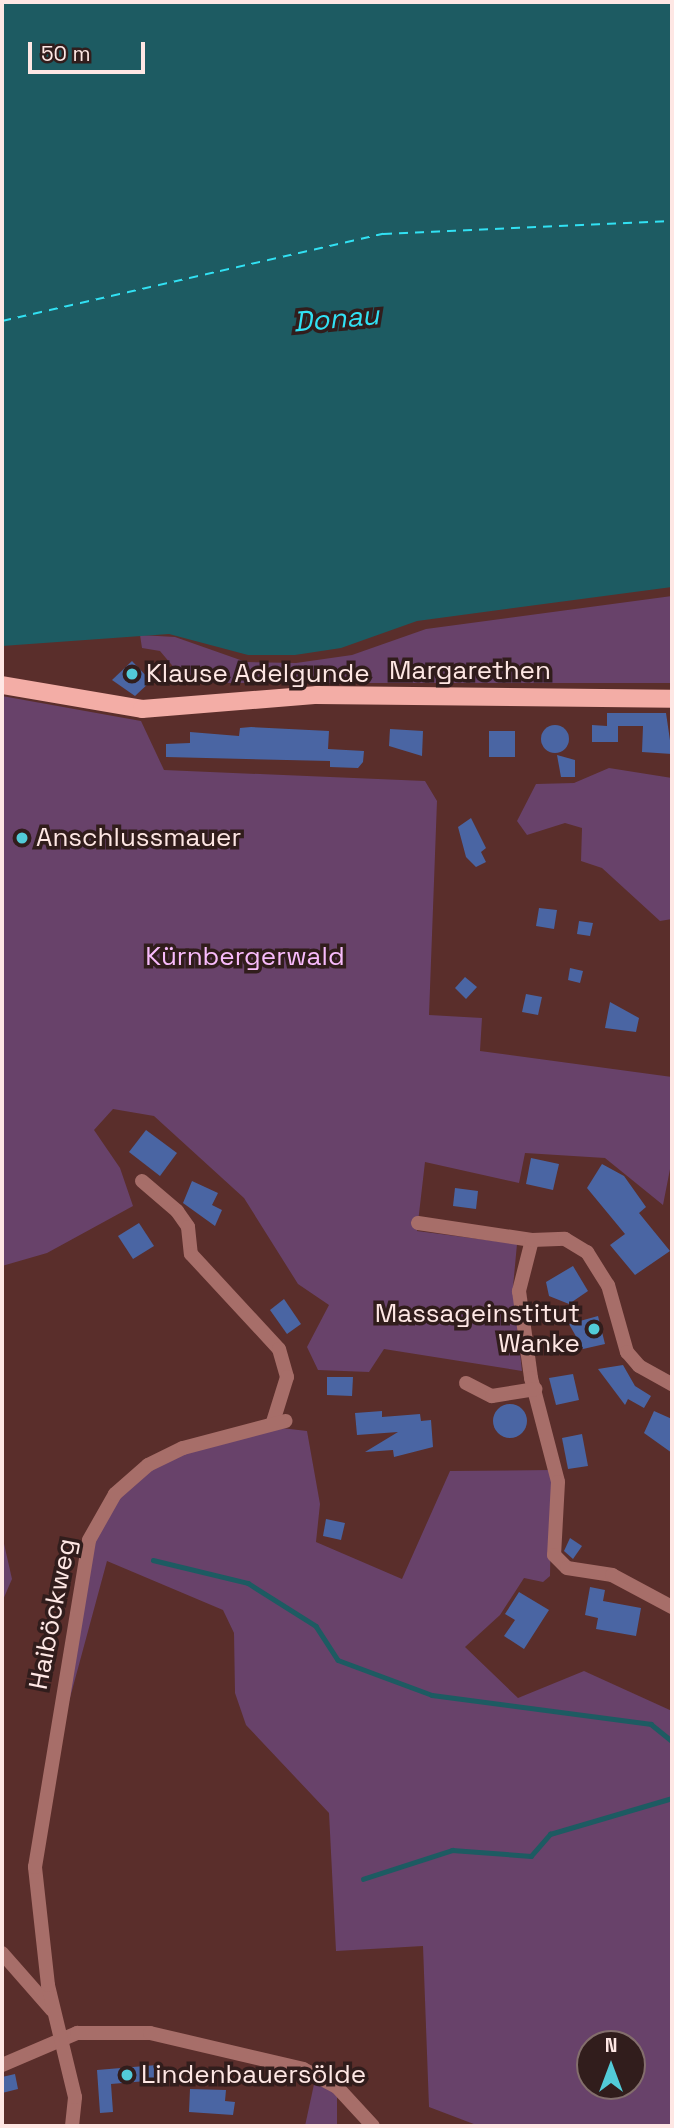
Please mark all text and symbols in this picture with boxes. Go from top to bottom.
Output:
scale bar [32,28,149,72]
text: 50 m [41,40,91,67]
water label: Donau [292,298,380,338]
street label: Margarethen [389,655,551,687]
place label: Klause Adelgunde [146,658,370,690]
marker: Klause Adelgunde [124,666,140,682]
place label: Anschlussmauer [36,822,241,854]
marker: Anschlussmauer [14,830,30,846]
park label: Kürnbergerwald [145,941,345,973]
place label: Massageinstitut Wanke [375,1298,580,1360]
marker: Massageinstitut Wanke [586,1321,602,1337]
street label: Haiböckweg [23,1536,83,1692]
north arrow [576,2030,646,2100]
text: N [605,2033,617,2058]
place label: Lindenbauersölde [141,2059,366,2091]
marker: Lindenbauersölde [119,2067,135,2083]

